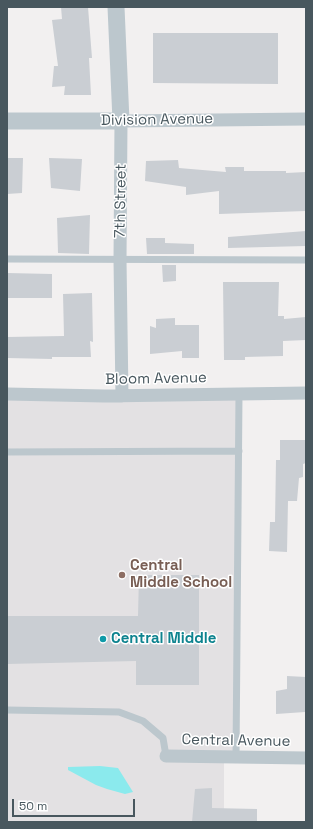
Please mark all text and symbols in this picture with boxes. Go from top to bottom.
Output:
street label: Division Avenue [101,110,213,130]
street label: 7th Street [111,164,131,238]
street label: Bloom Avenue [105,369,207,389]
place label: Central Middle School [130,557,232,592]
marker: Central Middle School [117,570,127,580]
place label: Central Middle [111,630,216,648]
marker: Central Middle [98,634,108,644]
street label: Central Avenue [181,731,291,751]
scale bar [14,791,137,817]
text: 50 m [19,798,47,814]

